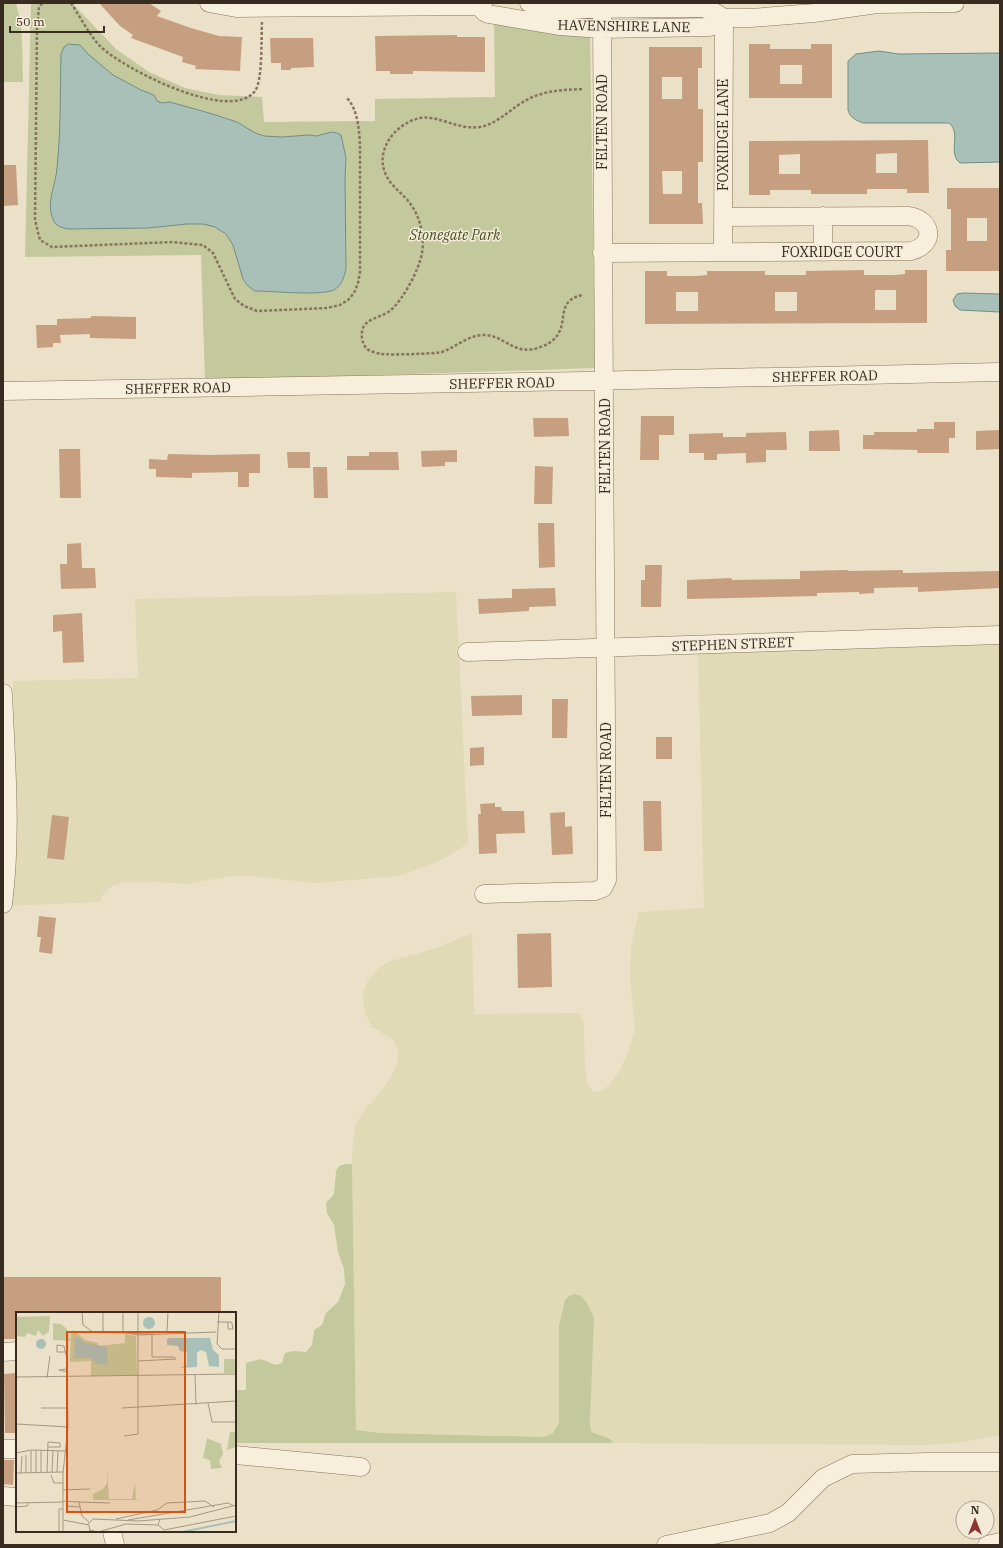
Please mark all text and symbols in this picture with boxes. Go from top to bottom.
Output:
scale bar [10,8,104,34]
text: 50 m [16,14,45,29]
street label: HAVENSHIRE LANE [557,16,691,36]
street label: FELTEN ROAD [593,74,611,170]
street label: FOXRIDGE LANE [714,79,732,191]
park label: Stonegate Park [409,226,501,244]
street label: FOXRIDGE COURT [781,243,903,261]
street label: SHEFFER ROAD [772,366,878,386]
street label: SHEFFER ROAD [449,373,555,393]
street label: SHEFFER ROAD [125,378,231,398]
street label: FELTEN ROAD [596,398,614,494]
street label: STEPHEN STREET [671,633,795,655]
street label: FELTEN ROAD [597,722,615,818]
inset map [16,1312,236,1532]
north arrow [955,1500,995,1540]
text: N [971,1503,980,1517]

